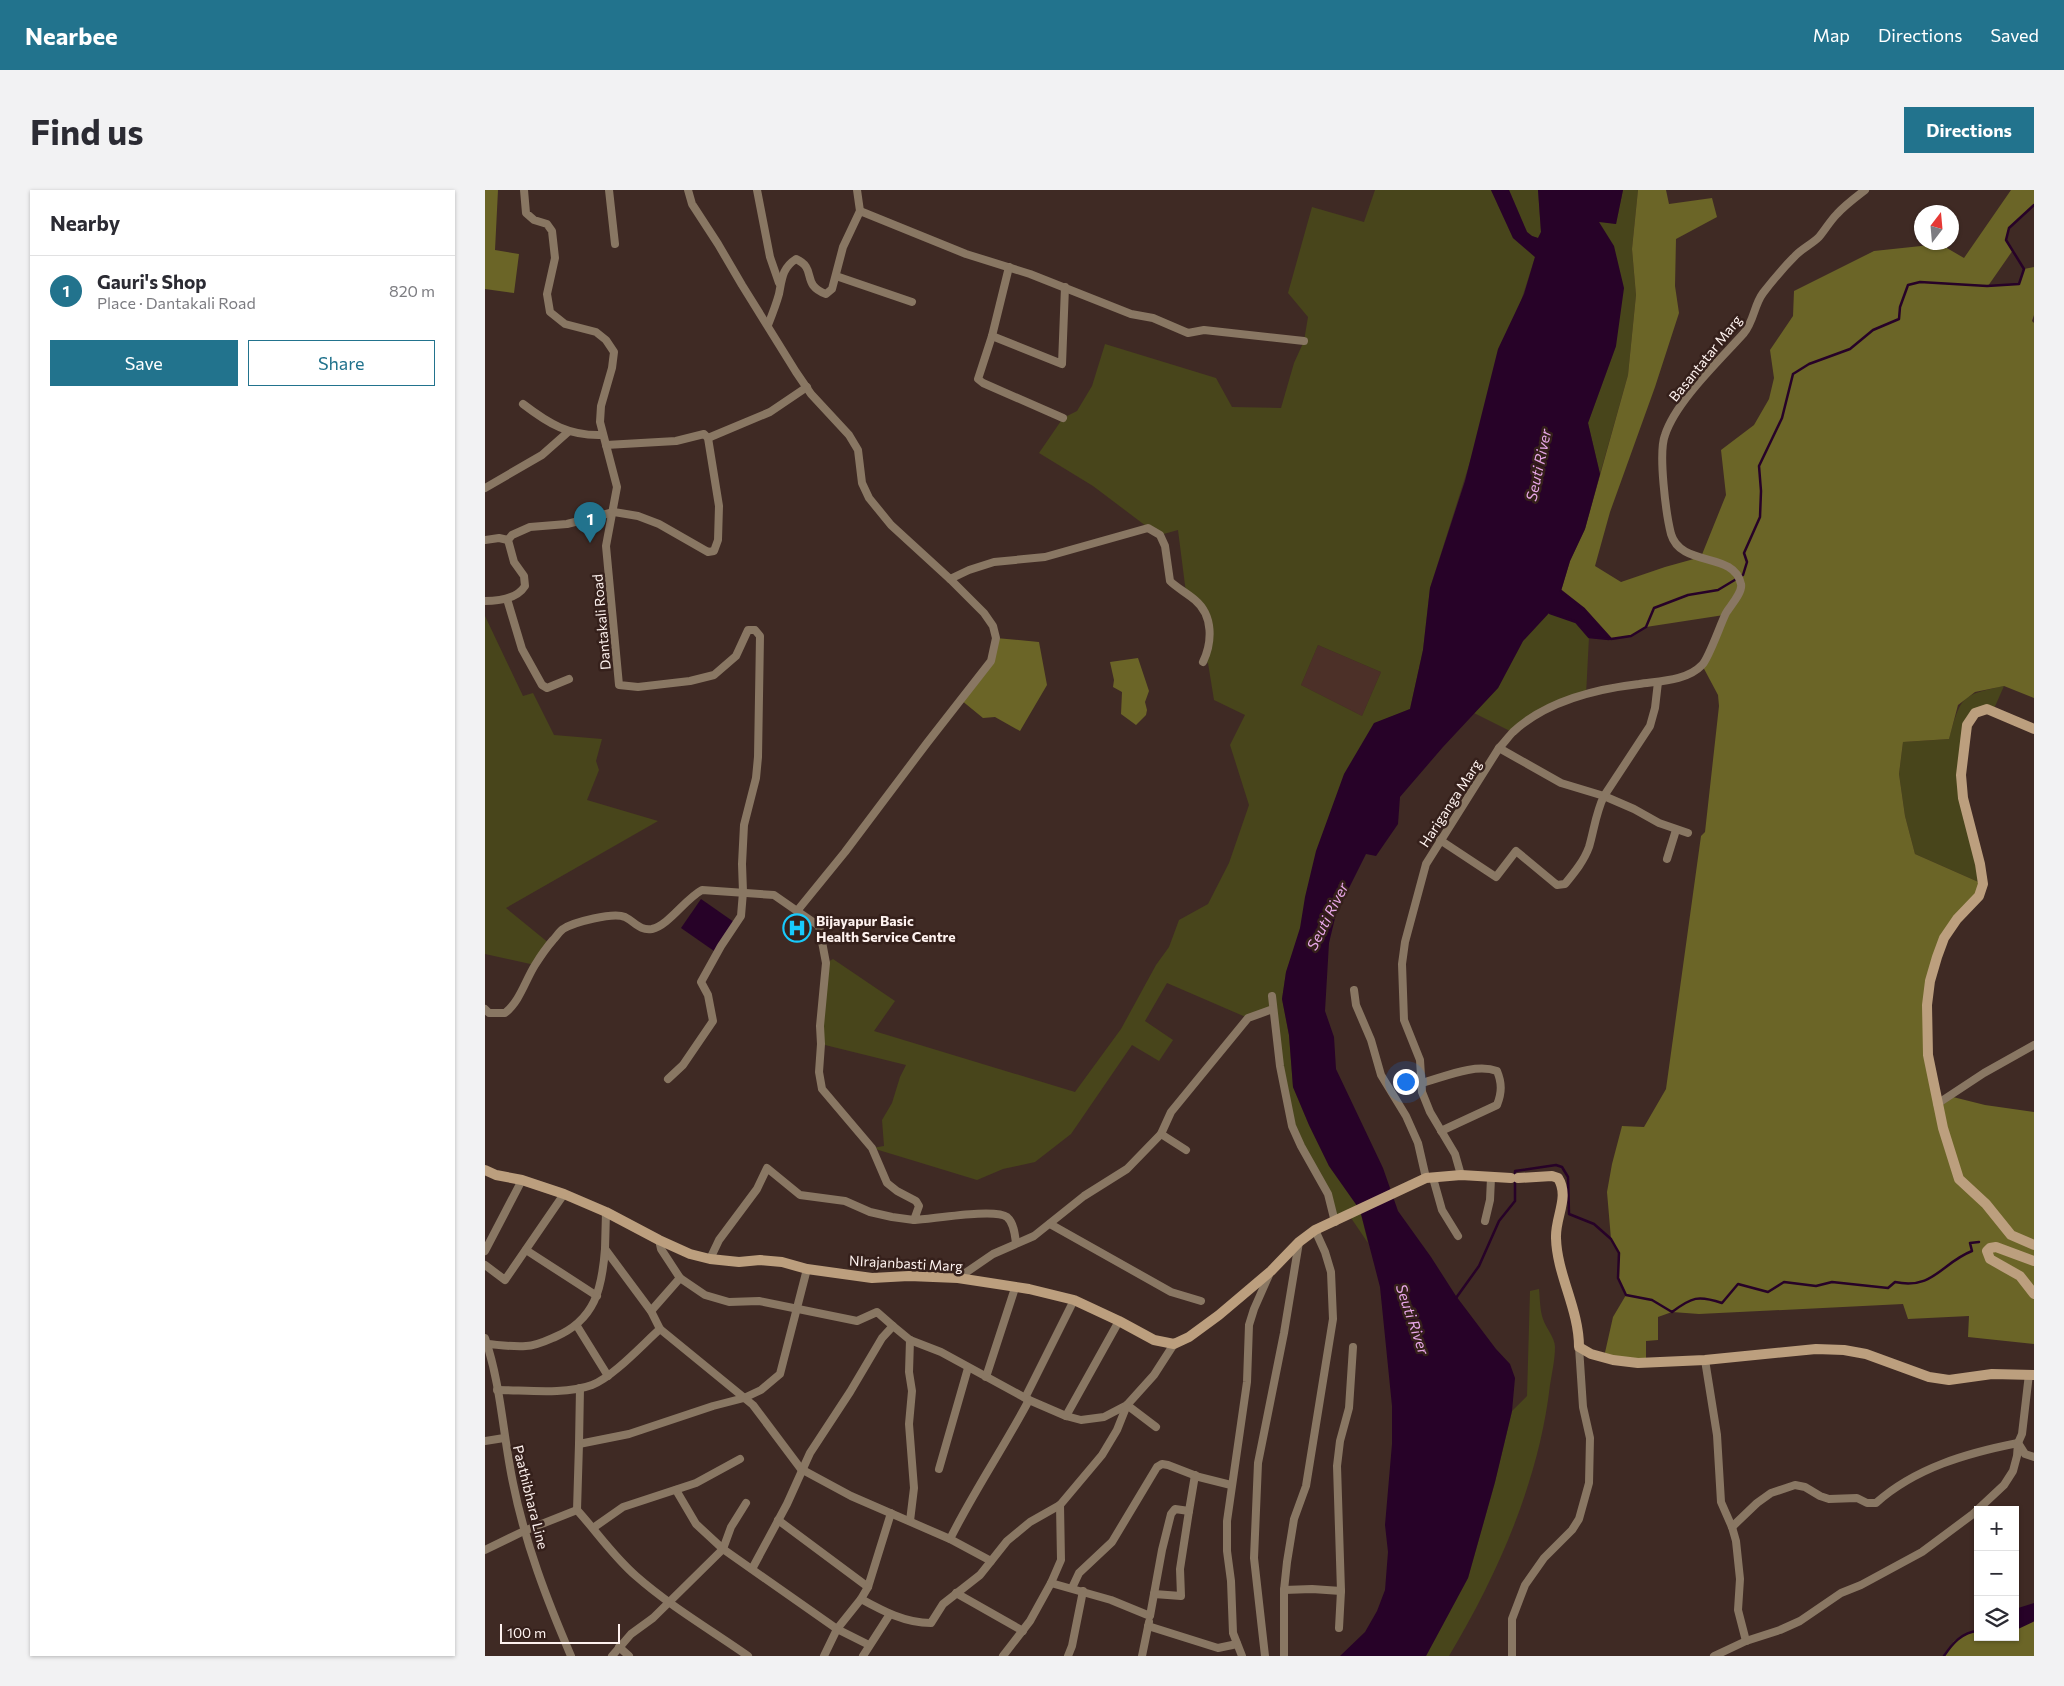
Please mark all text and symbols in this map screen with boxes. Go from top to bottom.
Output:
text: Nearbee [25,21,118,50]
text: Map [1813,24,1850,46]
text: Directions [1878,24,1962,46]
text: Saved [1990,24,2039,46]
button: Directions [1904,107,2034,153]
text: Find us [30,109,144,152]
north arrow [1914,205,1959,250]
text: Nearby [50,210,120,235]
text: Gauri's Shop [97,270,207,293]
text: 1 [62,281,70,300]
text: 820 m [389,281,435,300]
text: Place · Dantakali Road [97,293,256,312]
street label: Basantatar Marg [1665,311,1745,405]
button: Save [50,340,238,386]
button: Share [248,340,435,386]
water label: Seuti River [1522,426,1555,503]
pin: 1 [574,502,606,543]
street label: Dantakali Road [588,573,614,671]
street label: Hariganga Marg [1415,756,1485,850]
water label: Seuti River [1302,878,1352,953]
place label: Bijayapur Basic Health Service Centre [816,912,956,945]
hospital icon: Bijayapur Basic Health Service Centre [782,913,812,943]
your location [1393,1069,1419,1095]
street label: NIrajanbasti Marg [849,1252,964,1274]
water label: Seuti River [1393,1281,1434,1358]
street label: Paathibhara Line [510,1443,552,1551]
map controls [1974,1506,2019,1641]
button: + [1974,1506,2019,1551]
button: − [1974,1551,2019,1596]
button: layers [1974,1596,2019,1641]
scale bar [500,1621,620,1644]
text: 100 m [507,1624,546,1641]

